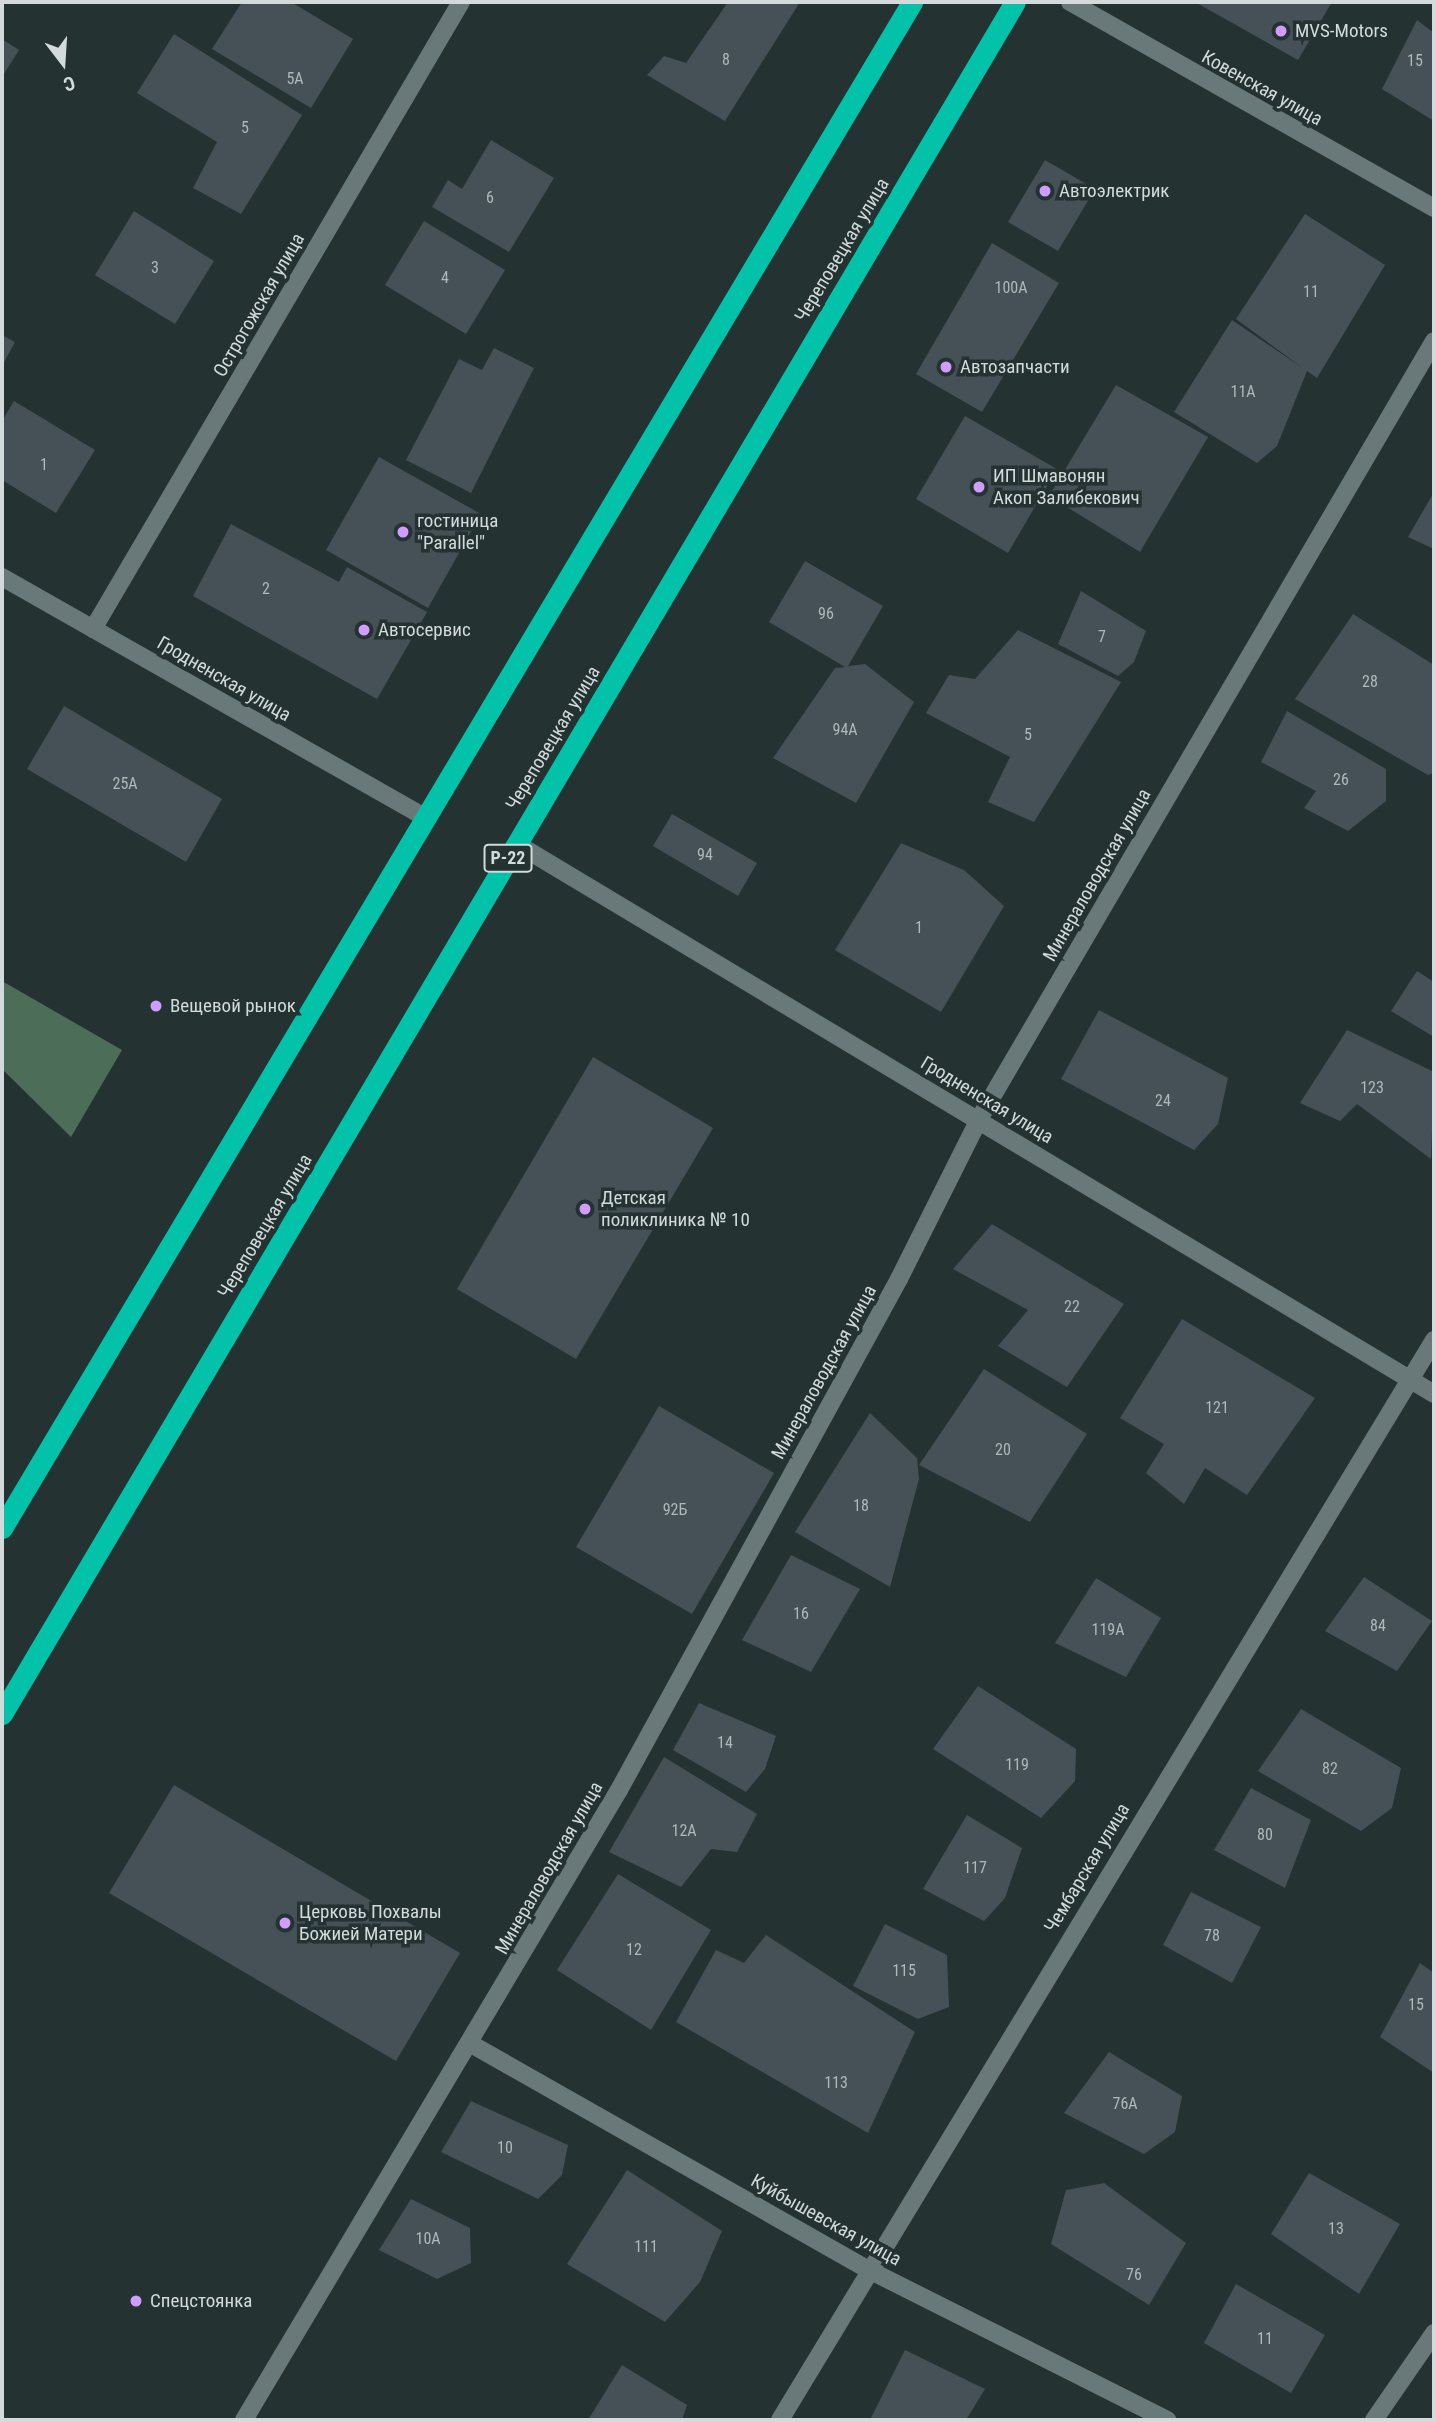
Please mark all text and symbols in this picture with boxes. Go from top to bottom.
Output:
place label: MVS-Motors [1295,20,1388,42]
marker: MVS-Motors [1273,23,1289,39]
north arrow [28,28,98,98]
street label: Ковенская улица [1198,45,1326,131]
house number: 8 [722,50,730,70]
house number: 15 [1407,51,1423,71]
house number: 5А [286,69,304,89]
text: С [61,71,78,96]
house number: 5 [241,118,249,138]
street label: Череповецкая улица [790,174,894,326]
place label: Автоэлектрик [1059,180,1169,202]
marker: Автоэлектрик [1037,183,1053,199]
house number: 6 [486,188,494,208]
street label: Острогожская улица [209,229,309,381]
house number: 3 [151,258,159,278]
house number: 4 [441,268,449,288]
house number: 100А [995,278,1027,298]
house number: 11 [1303,282,1319,302]
place label: Автозапчасти [960,356,1070,378]
marker: Автозапчасти [938,359,954,375]
house number: 11А [1230,382,1256,402]
house number: 1 [40,455,48,475]
place label: ИП Шмавонян Акоп Залибекович [993,465,1140,509]
marker: ИП Шмавонян Акоп Залибекович [971,479,987,495]
place label: гостиница "Parallel" [417,510,498,554]
marker: гостиница "Parallel" [395,524,411,540]
house number: 2 [262,579,270,599]
house number: 96 [818,604,834,624]
place label: Автосервис [378,619,471,641]
marker: Автосервис [356,622,372,638]
house number: 7 [1098,627,1106,647]
street label: Гродненская улица [153,631,295,727]
street label: Череповецкая улица [501,662,605,814]
house number: 28 [1362,672,1378,692]
house number: 94А [832,720,858,740]
house number: 5 [1024,725,1032,745]
house number: 26 [1333,770,1349,790]
house number: 25А [112,774,138,794]
street label: Минераловодская улица [1038,785,1156,965]
road number: Р-22 [484,844,532,872]
house number: 94 [697,845,713,865]
house number: 1 [915,918,923,938]
place label: Вещевой рынок [170,995,296,1017]
marker: Вещевой рынок [148,998,164,1014]
street label: Гродненская улица [917,1051,1057,1149]
house number: 123 [1360,1078,1384,1098]
house number: 24 [1155,1091,1171,1111]
street label: Череповецкая улица [213,1150,317,1302]
place label: Детская поликлиника № 10 [601,1187,750,1231]
marker: Детская поликлиника № 10 [575,1199,595,1219]
street label: Минераловодская улица [767,1281,881,1463]
house number: 22 [1064,1297,1080,1317]
house number: 121 [1205,1398,1229,1418]
house number: 20 [995,1440,1011,1460]
house number: 18 [853,1496,869,1516]
house number: 92Б [663,1500,687,1520]
house number: 16 [793,1604,809,1624]
house number: 84 [1370,1616,1386,1636]
house number: 119А [1092,1620,1124,1640]
house number: 14 [717,1733,733,1753]
house number: 119 [1005,1755,1029,1775]
house number: 82 [1322,1759,1338,1779]
street label: Минераловодская улица [490,1778,608,1958]
street label: Чембарская улица [1039,1799,1135,1937]
house number: 12А [671,1821,697,1841]
house number: 80 [1257,1825,1273,1845]
house number: 117 [963,1858,987,1878]
place label: Церковь Похвалы Божией Матери [299,1901,442,1945]
marker: Церковь Похвалы Божией Матери [277,1915,293,1931]
house number: 78 [1204,1926,1220,1946]
house number: 12 [626,1940,642,1960]
house number: 115 [892,1961,916,1981]
house number: 15 [1408,1995,1424,2015]
house number: 113 [824,2073,848,2093]
house number: 76А [1112,2094,1138,2114]
house number: 10 [497,2138,513,2158]
street label: Куйбышевская улица [747,2169,905,2271]
house number: 13 [1328,2219,1344,2239]
house number: 10А [415,2229,441,2249]
house number: 111 [634,2237,658,2257]
house number: 76 [1126,2265,1142,2285]
place label: Спецстоянка [150,2290,252,2312]
marker: Спецстоянка [128,2293,144,2309]
house number: 11 [1257,2329,1273,2349]

